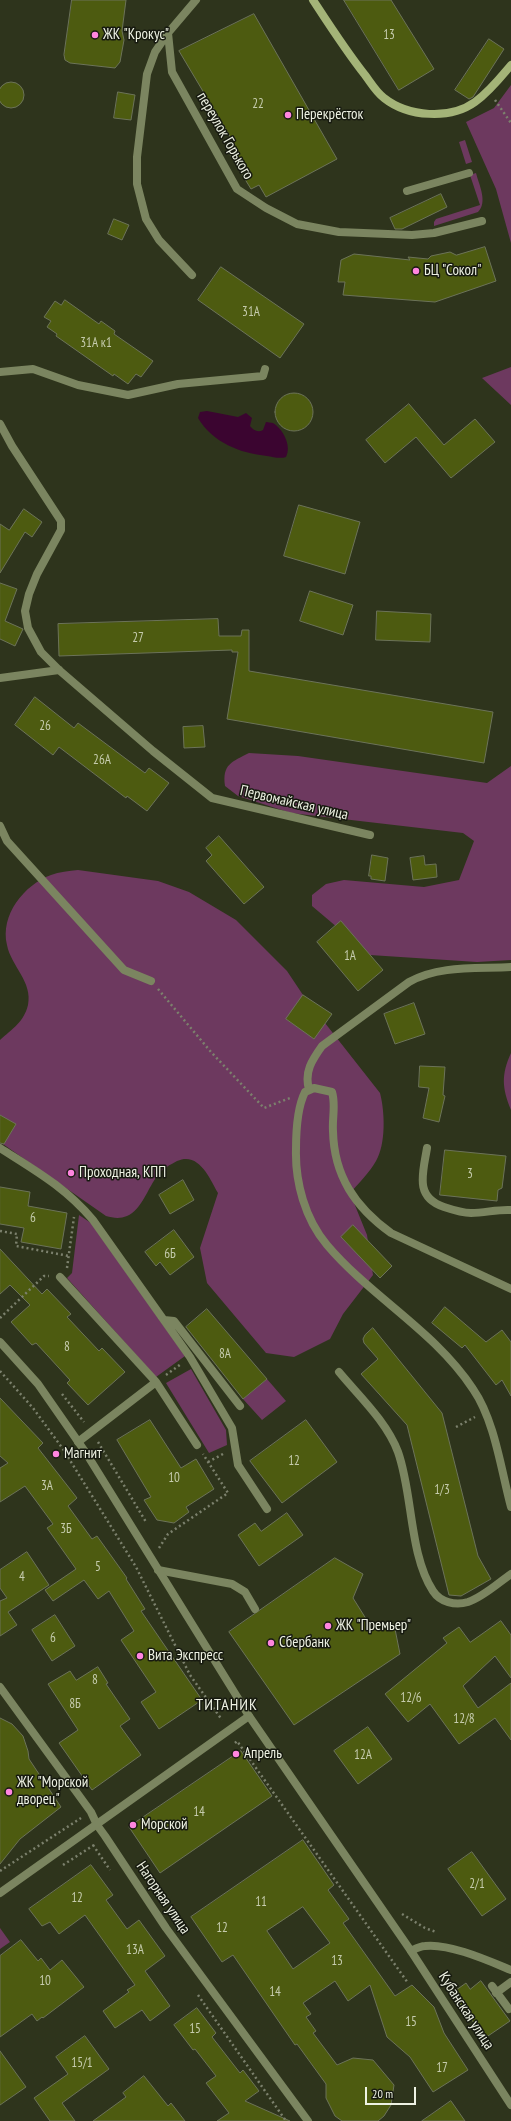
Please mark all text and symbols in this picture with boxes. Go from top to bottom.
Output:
place label: ЖК "Крокус" [103,26,169,44]
house number: 13 [383,27,395,43]
marker: ЖК "Крокус" [90,30,100,40]
street label: переулок Горького [193,89,257,183]
house number: 22 [252,96,264,112]
place label: Перекрёсток [296,106,363,124]
marker: Перекрёсток [283,110,293,120]
place label: БЦ "Сокол" [424,262,481,280]
marker: БЦ "Сокол" [411,266,421,276]
house number: 31А [242,304,260,320]
house number: 31А к1 [80,335,112,351]
house number: 27 [132,630,144,646]
house number: 26 [39,718,51,734]
house number: 26А [93,752,111,768]
street label: Первомайская улица [238,782,350,824]
house number: 1А [344,948,356,964]
place label: Проходная, КПП [79,1164,166,1182]
house number: 3 [467,1166,473,1182]
marker: Проходная, КПП [66,1168,76,1178]
house number: 6 [30,1210,36,1226]
house number: 6Б [164,1246,176,1262]
house number: 8 [64,1339,70,1355]
house number: 8А [219,1346,231,1362]
place label: Магнит [64,1445,102,1463]
marker: Магнит [51,1449,61,1459]
house number: 12 [288,1453,300,1469]
house number: 10 [168,1470,180,1486]
house number: 3А [41,1478,53,1494]
house number: 1/3 [434,1482,450,1498]
house number: 3Б [60,1521,72,1537]
house number: 5 [95,1559,101,1575]
house number: 4 [19,1569,25,1585]
place label: ЖК "Премьер" [336,1617,411,1635]
marker: ЖК "Премьер" [323,1621,333,1631]
house number: 6 [50,1630,56,1646]
place label: Сбербанк [279,1634,330,1652]
marker: Сбербанк [266,1638,276,1648]
place label: Вита Экспресс [148,1647,223,1665]
marker: Вита Экспресс [135,1651,145,1661]
house number: 8 [92,1672,98,1688]
house number: 12/6 [400,1690,422,1706]
district label: ТИТАНИК [196,1695,258,1715]
house number: 8Б [69,1696,81,1712]
house number: 12/8 [453,1711,475,1727]
place label: Апрель [244,1745,282,1763]
house number: 12А [354,1747,372,1763]
marker: Апрель [231,1749,241,1759]
place label: ЖК "Морской дворец" [17,1774,88,1809]
marker: ЖК "Морской дворец" [4,1787,14,1797]
house number: 14 [193,1804,205,1820]
place label: Морской [141,1816,188,1834]
marker: Морской [128,1820,138,1830]
street label: Нагорная улица [132,1858,194,1938]
house number: 2/1 [469,1876,485,1892]
house number: 12 [71,1890,83,1906]
house number: 11 [255,1894,267,1910]
house number: 12 [216,1920,228,1936]
house number: 13А [126,1942,144,1958]
house number: 13 [331,1953,343,1969]
street label: Кубанская улица [434,1969,498,2053]
house number: 10 [39,1973,51,1989]
house number: 14 [269,1984,281,2000]
house number: 15 [405,2014,417,2030]
house number: 15 [189,2021,201,2037]
house number: 15/1 [71,2055,93,2071]
house number: 17 [436,2060,448,2076]
scale bar [367,2079,418,2105]
text: 20 m [372,2086,393,2101]

